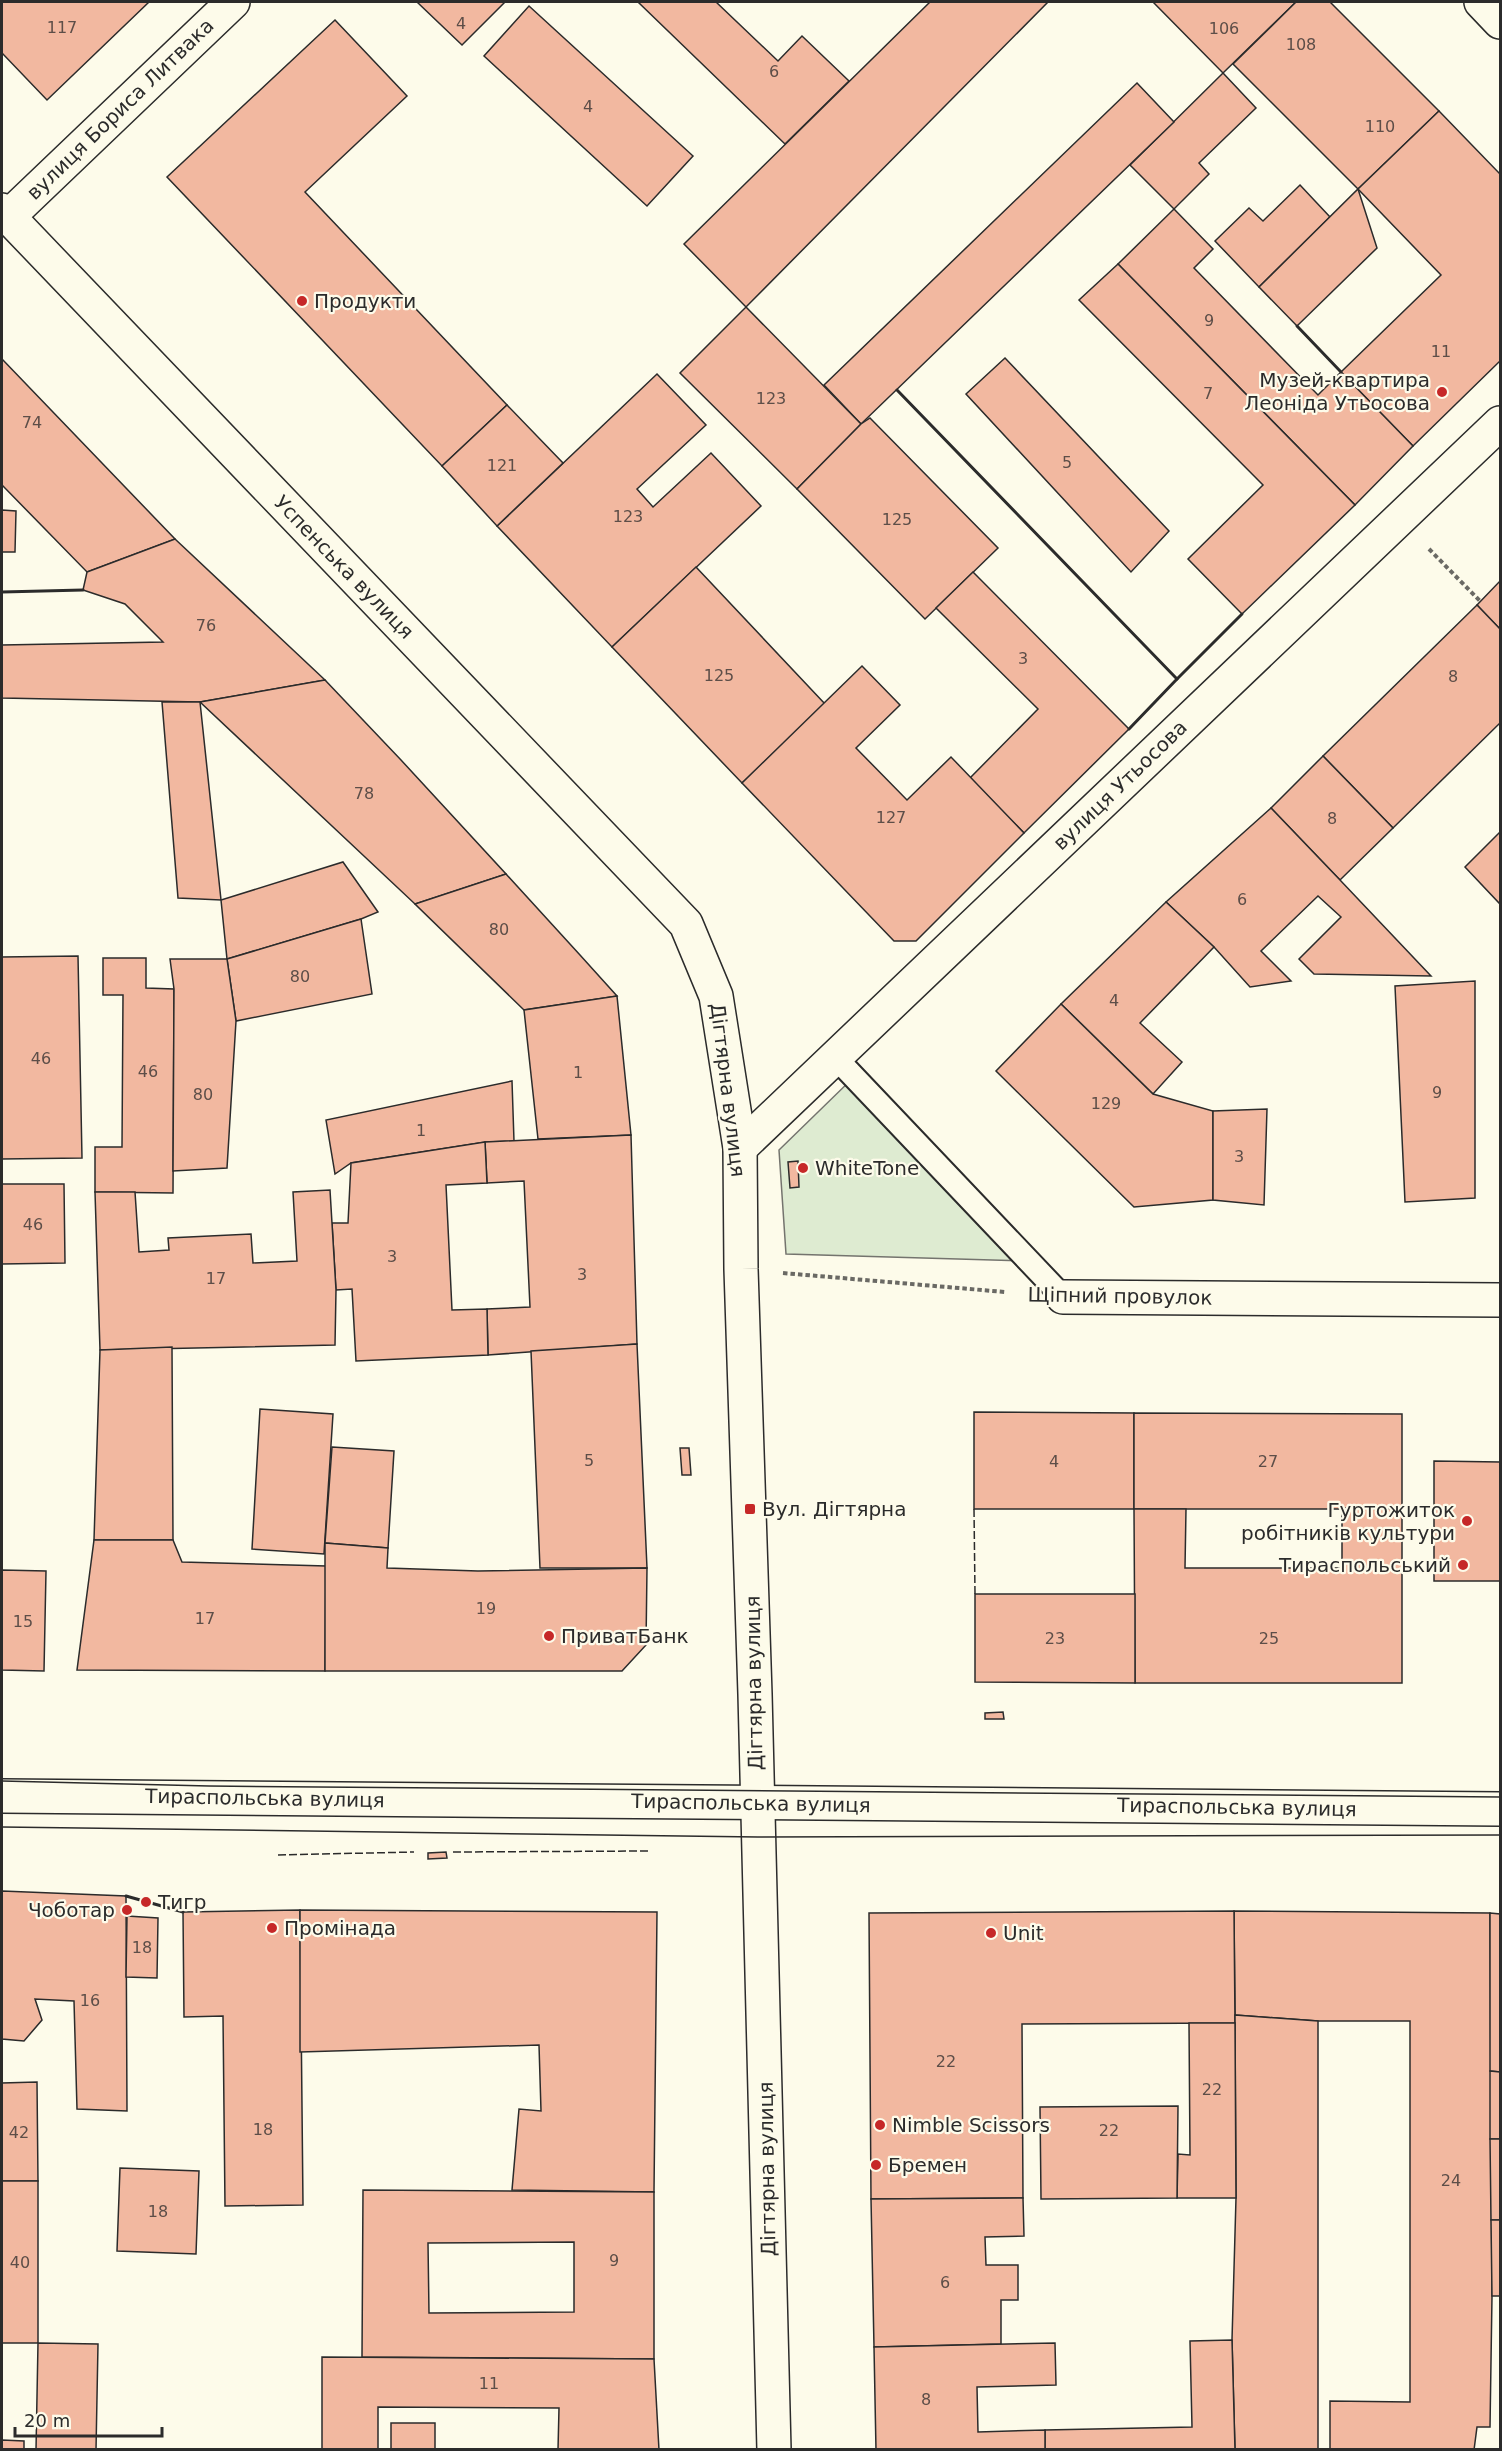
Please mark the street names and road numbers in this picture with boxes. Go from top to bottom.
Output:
street label: вулиця Бориса Литвака [21,13,219,205]
street label: Успенська вулиця [269,490,419,644]
street label: вулиця Утьосова [1048,715,1192,855]
street label: Дігтярна вулиця [705,1002,751,1178]
street label: Щіпний провулок [1027,1282,1213,1310]
street label: Дігтярна вулиця [740,1595,768,1771]
street label: Тираспольська вулиця [144,1784,385,1812]
street label: Тираспольська вулиця [630,1789,871,1817]
street label: Тираспольська вулиця [1116,1793,1357,1821]
street label: Дігтярна вулиця [753,2081,781,2257]

